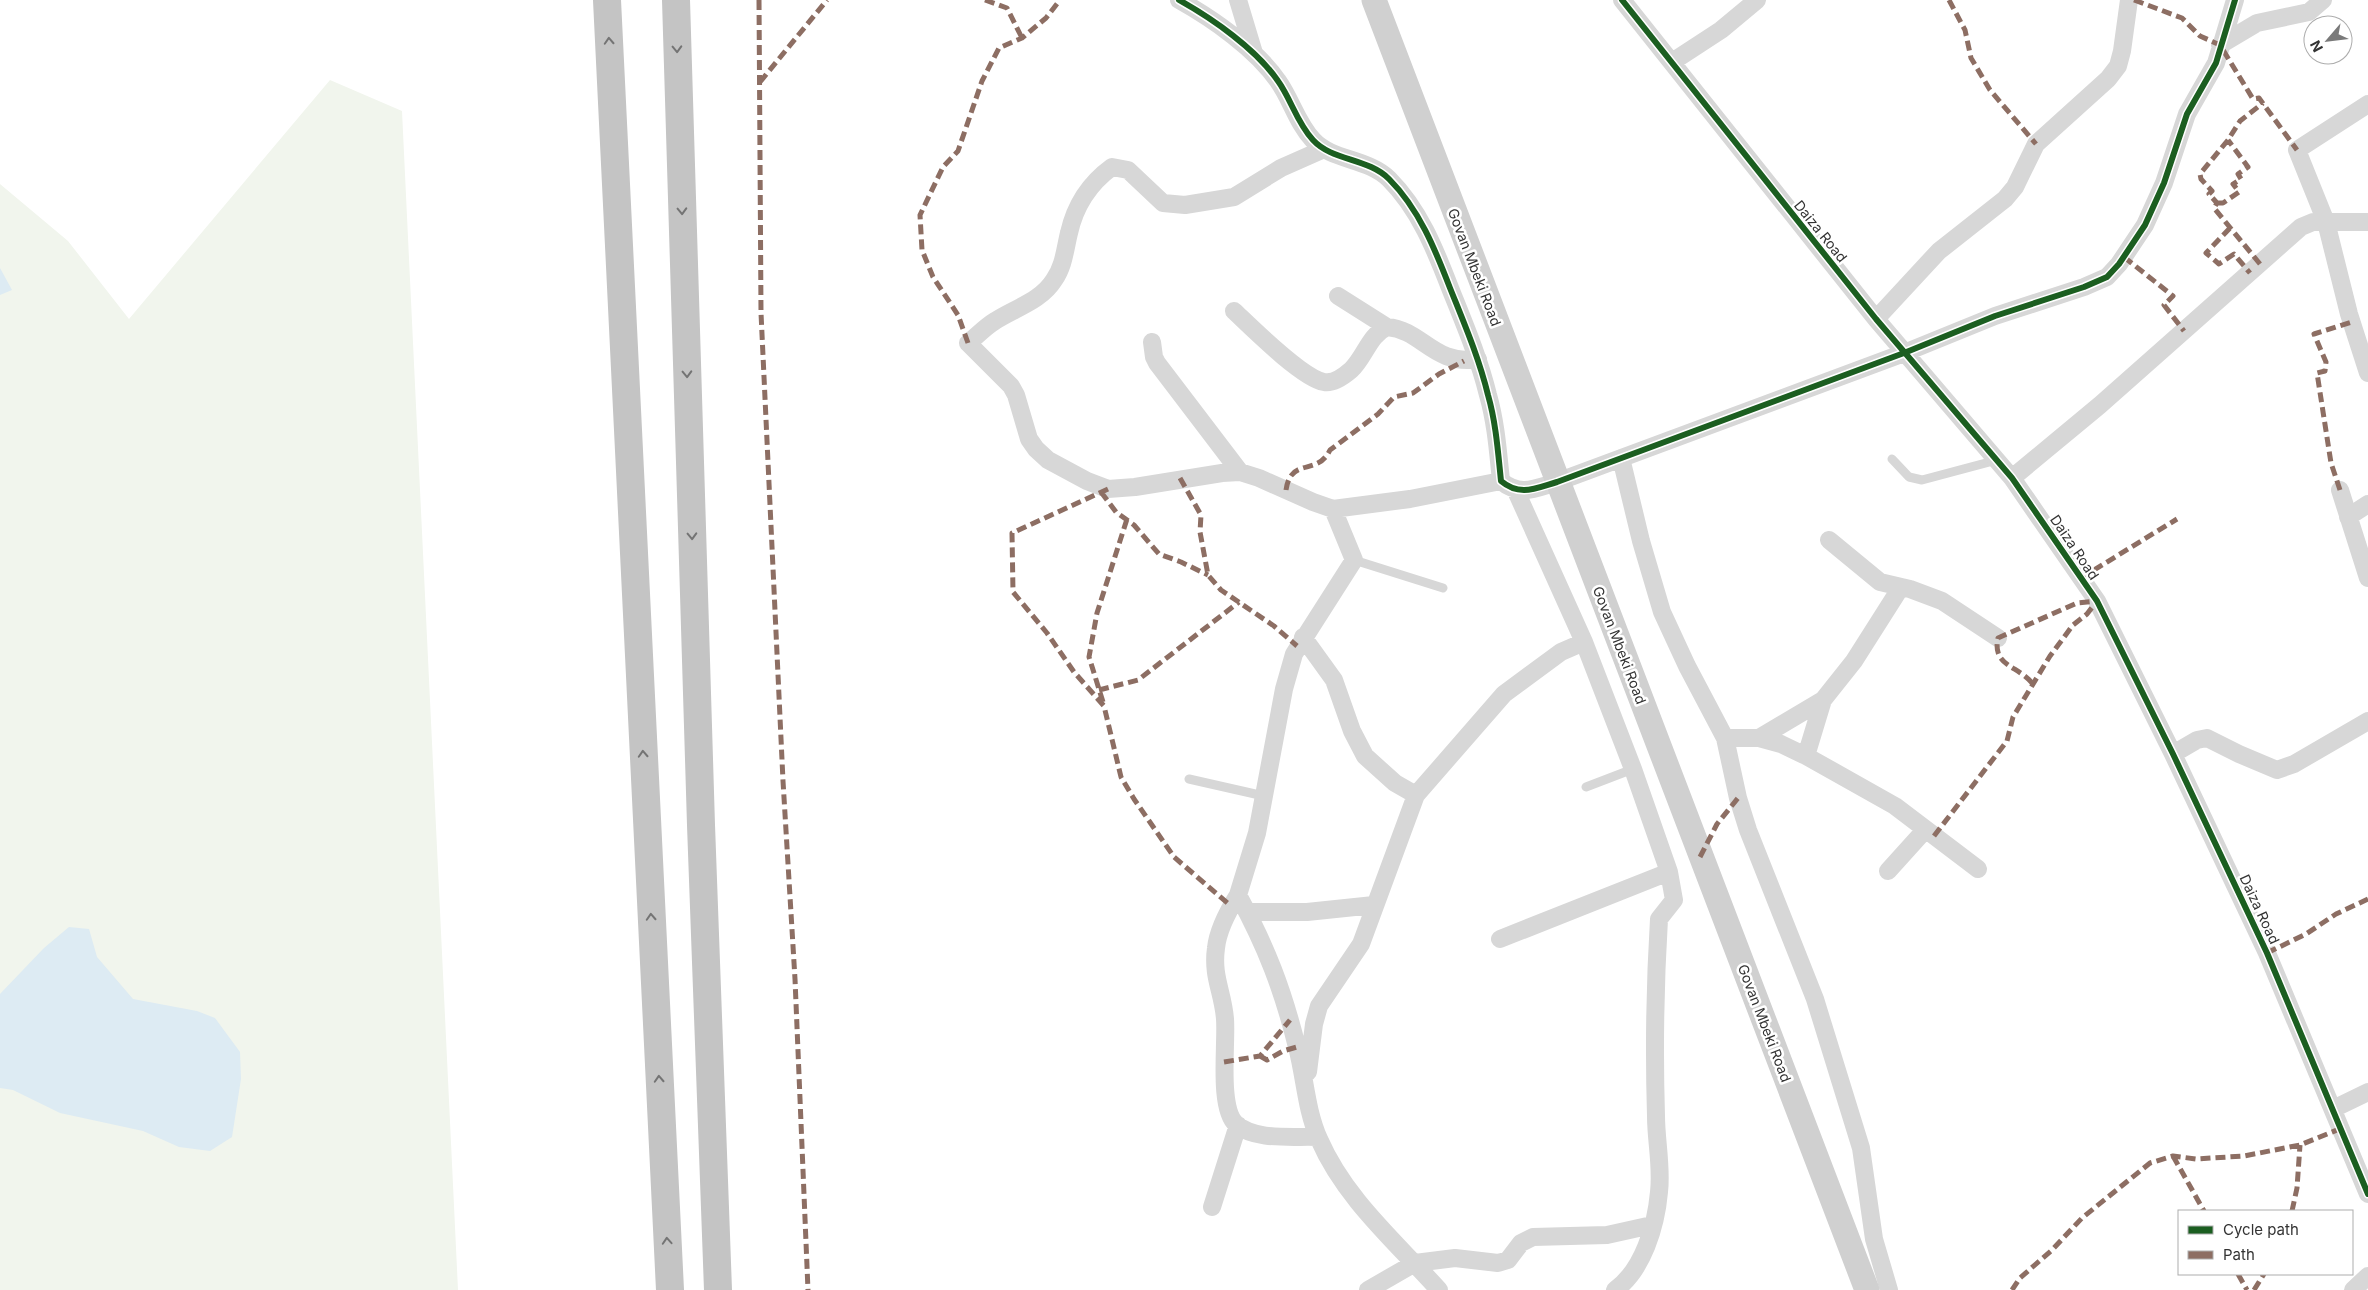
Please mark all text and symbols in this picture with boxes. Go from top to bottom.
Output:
north arrow [2303,15,2353,65]
one-way arrow [604,37,615,45]
text: N [2306,38,2326,55]
one-way arrow [672,45,682,53]
street label: Daiza Road [1791,197,1851,265]
street label: Govan Mbeki Road [1445,206,1505,328]
one-way arrow [677,208,687,215]
one-way arrow [682,370,692,378]
street label: Daiza Road [2047,511,2103,583]
one-way arrow [687,532,697,540]
street label: Govan Mbeki Road [1590,584,1650,706]
one-way arrow [637,750,648,758]
street label: Daiza Road [2237,872,2283,946]
one-way arrow [645,913,656,921]
street label: Govan Mbeki Road [1735,962,1795,1084]
one-way arrow [653,1075,664,1083]
legend [2178,1210,2353,1275]
text: Cycle path [2223,1220,2299,1239]
one-way arrow [662,1237,673,1245]
text: Path [2223,1245,2255,1264]

